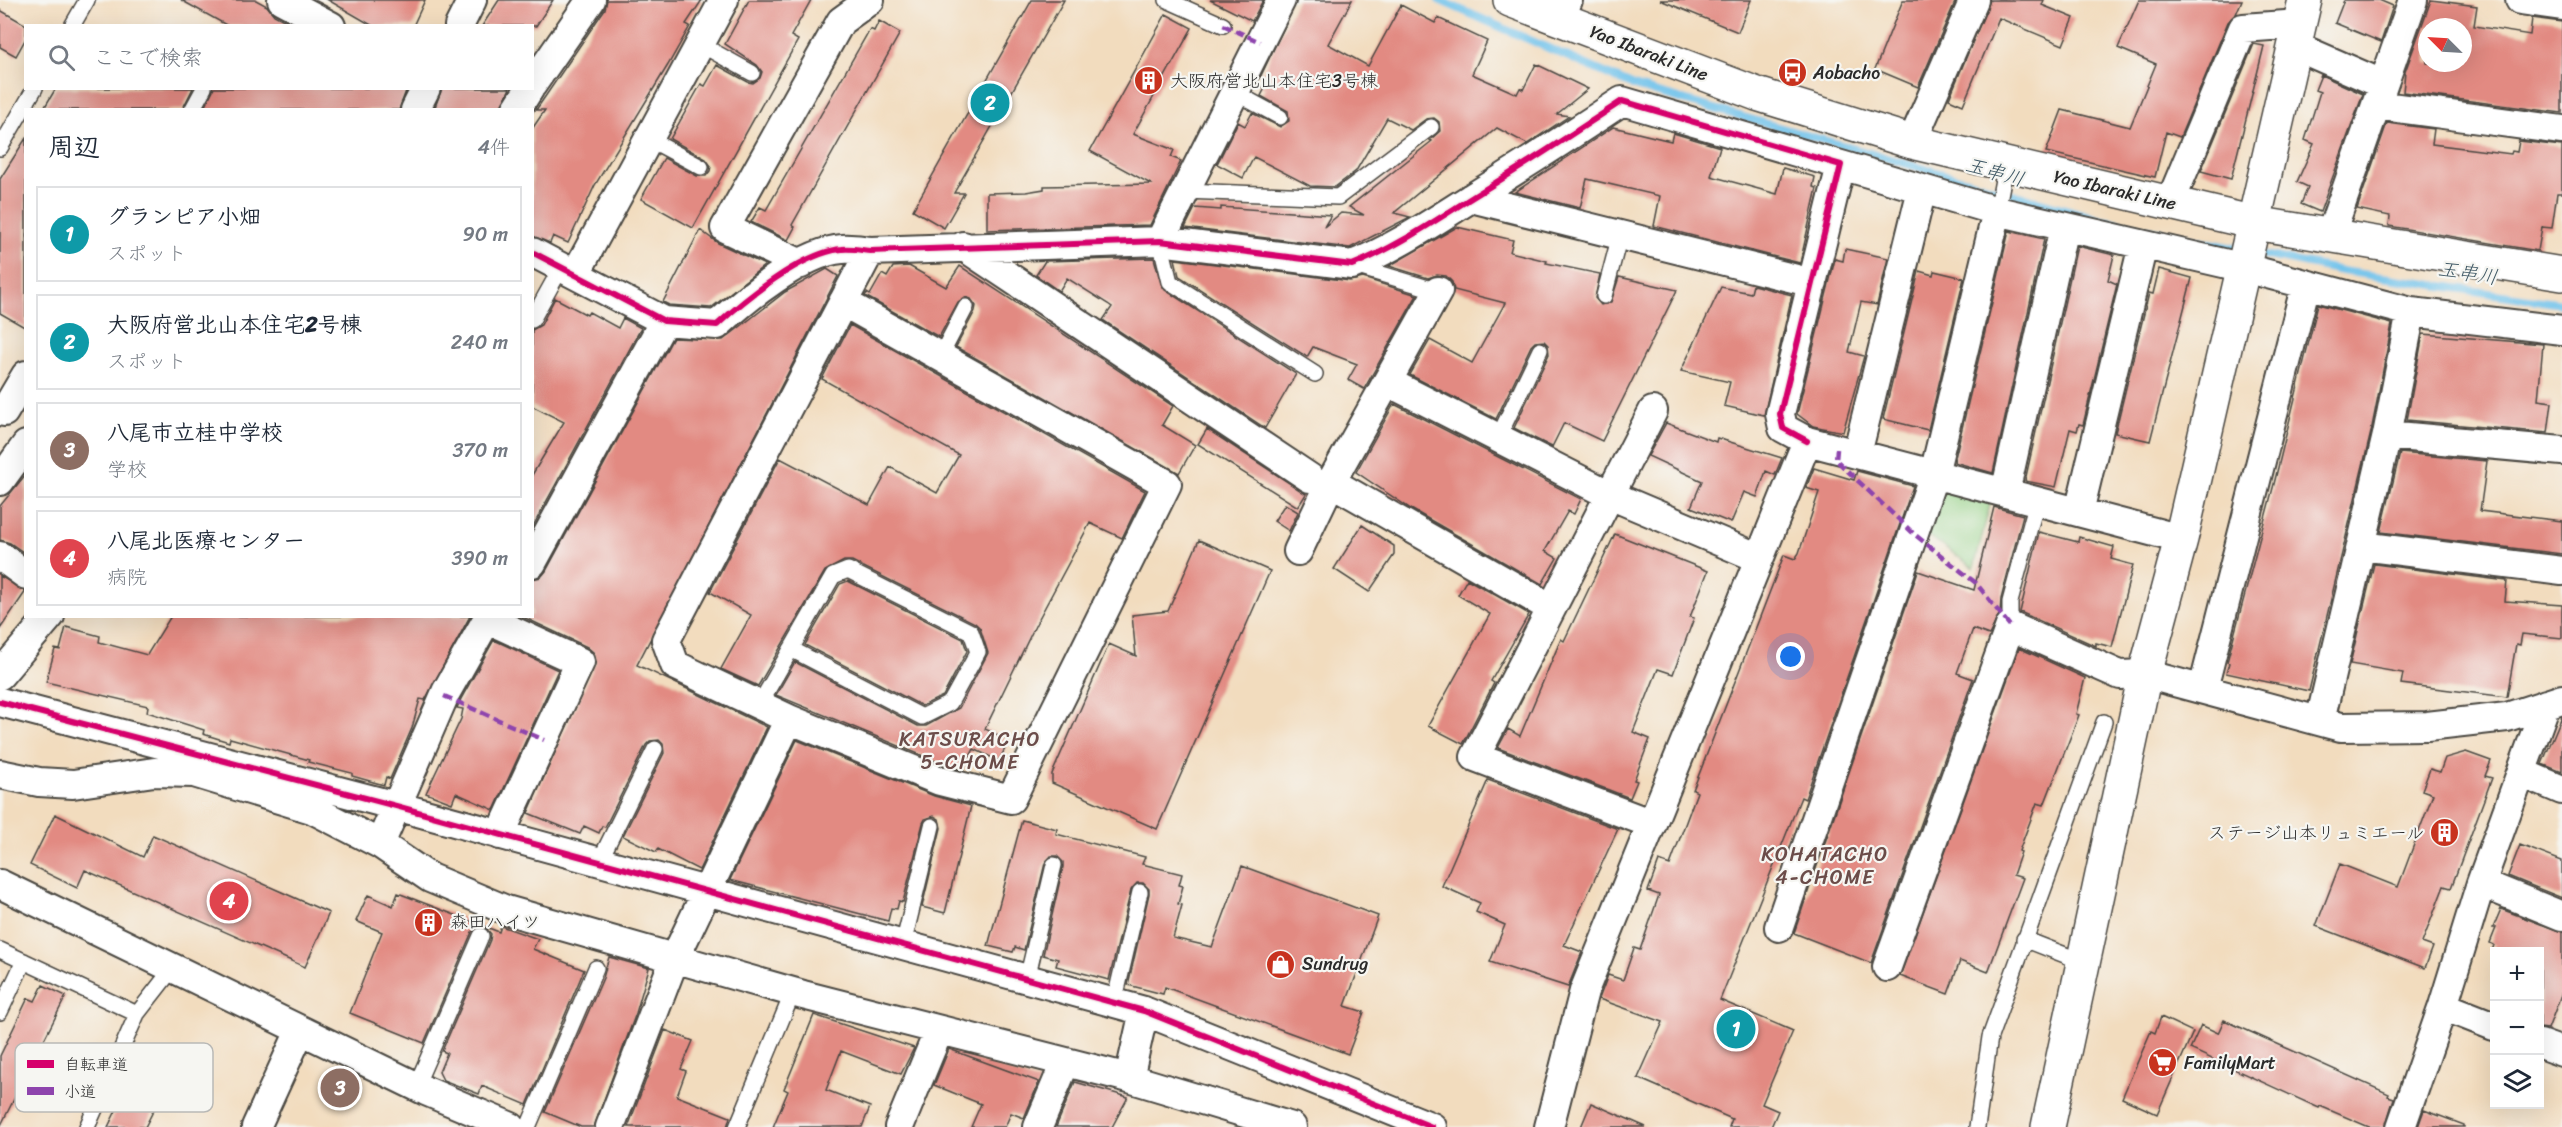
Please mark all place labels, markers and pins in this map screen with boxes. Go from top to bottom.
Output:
bus stop icon: Aobacho [1776,57,1808,89]
place label: Aobacho [1812,57,1880,89]
building icon: 大阪府営北山本住宅3号棟 [1133,65,1165,97]
place label: 大阪府営北山本住宅3号棟 [1170,65,1378,97]
pin: 2 [970,80,1010,126]
place label: ステージ山本リュミエール [2208,817,2424,849]
building icon: ステージ山本リュミエール [2429,817,2461,849]
pin: 4 [210,878,248,924]
building icon: 森田ハイツ [413,906,445,938]
place label: 森田ハイツ [450,906,540,938]
shop icon: Sundrug [1265,948,1297,980]
place label: Sundrug [1302,948,1368,980]
pin: 1 [1716,1006,1756,1052]
supermarket icon: FamilyMart [2147,1047,2179,1079]
place label: FamilyMart [2184,1047,2276,1079]
pin: 3 [320,1066,360,1110]

